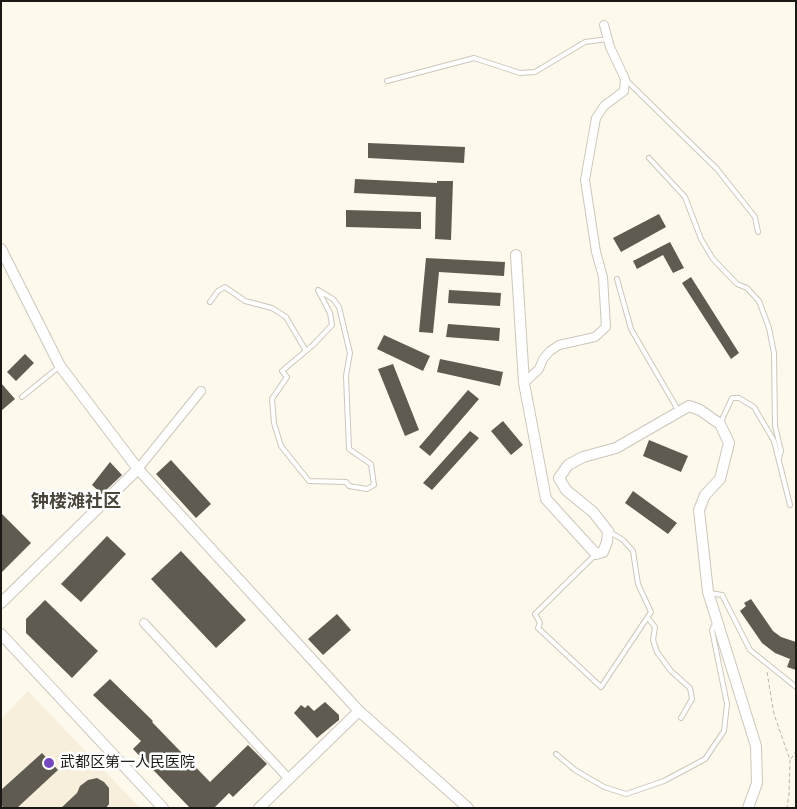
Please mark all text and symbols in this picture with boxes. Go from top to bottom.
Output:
district label: 钟楼滩社区 [31,491,121,513]
place label: 武都区第一人民医院 [60,754,195,772]
marker: 武都区第一人民医院 [42,756,56,770]

